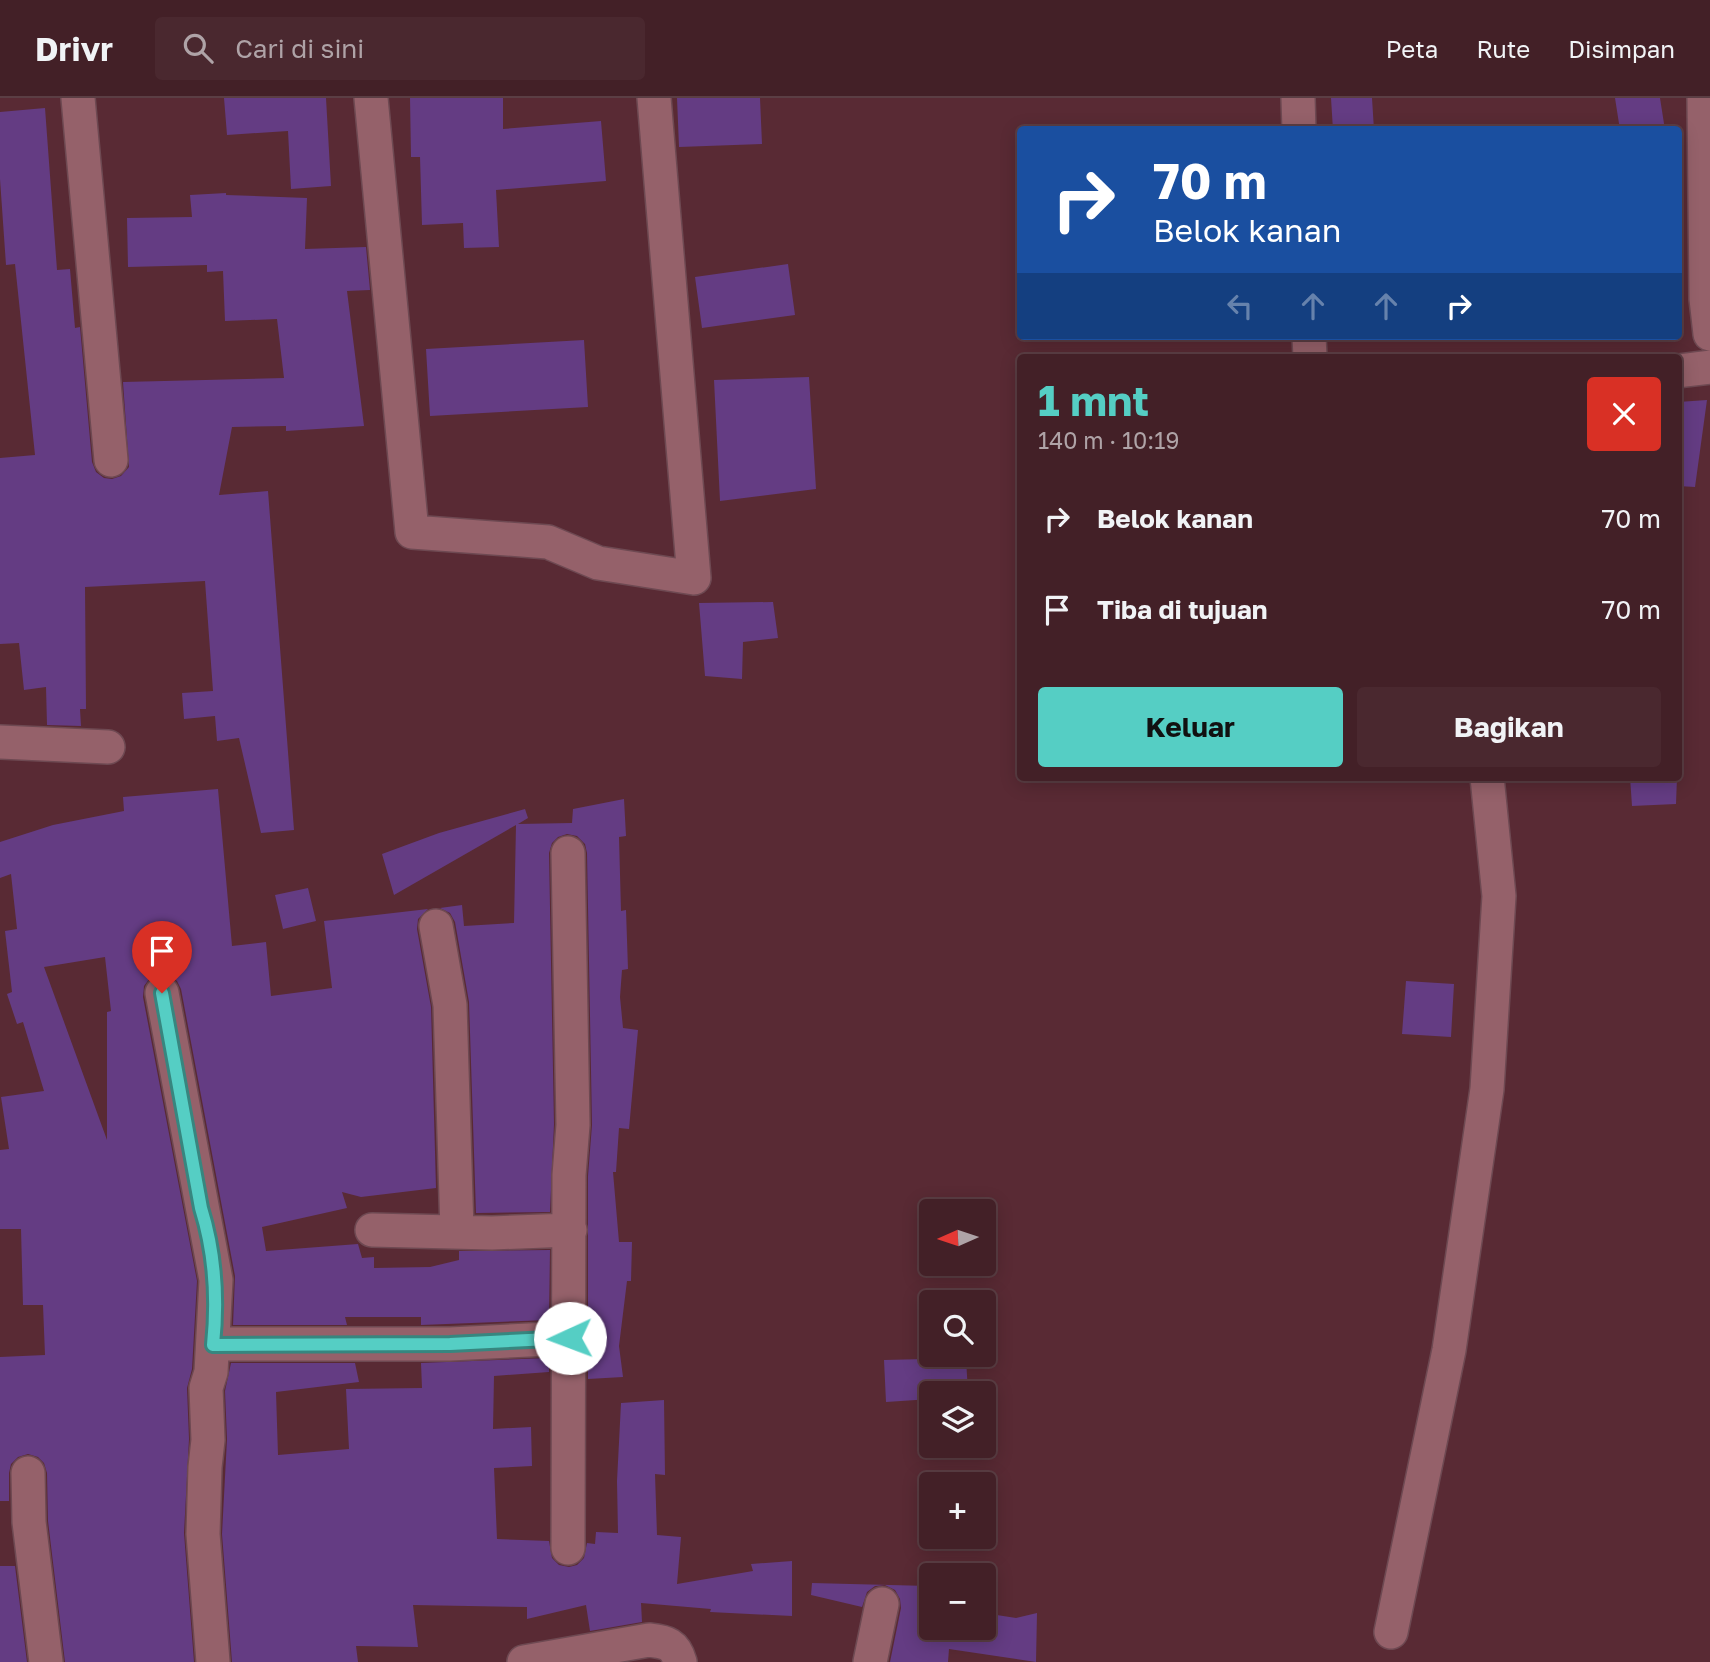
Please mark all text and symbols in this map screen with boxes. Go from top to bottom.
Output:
search box [155,17,645,80]
text: Drivr [35,29,113,68]
icon: search [179,29,217,67]
text: Cari di sini [235,33,364,64]
text: Peta [1386,34,1438,63]
text: Rute [1476,34,1530,63]
text: Disimpan [1568,34,1675,63]
text: 70 m [1153,151,1267,210]
icon: right [1038,154,1129,245]
text: Belok kanan [1153,211,1341,249]
icon: left [1221,287,1259,325]
icon: ahead [1294,287,1332,325]
icon: ahead [1367,287,1405,325]
icon: right [1440,287,1478,325]
text: 1 mnt [1038,375,1149,425]
button: close [1587,377,1661,451]
text: 140 m · 10:19 [1038,426,1179,454]
icon: right [1038,500,1076,538]
text: Belok kanan [1097,503,1253,534]
text: 70 m [1602,503,1661,534]
icon: arrive [1038,591,1076,629]
text: Tiba di tujuan [1097,594,1267,625]
text: 70 m [1602,594,1661,625]
button: Keluar [1038,687,1343,767]
button: Bagikan [1357,687,1661,767]
pin [132,921,192,993]
icon: arrive [143,932,181,970]
north arrow [919,1199,996,1276]
map controls [919,1199,996,1640]
button: search [919,1290,996,1367]
position arrow [533,1301,607,1375]
button: layers [919,1381,996,1458]
button: + [919,1472,996,1549]
button: − [919,1563,996,1640]

